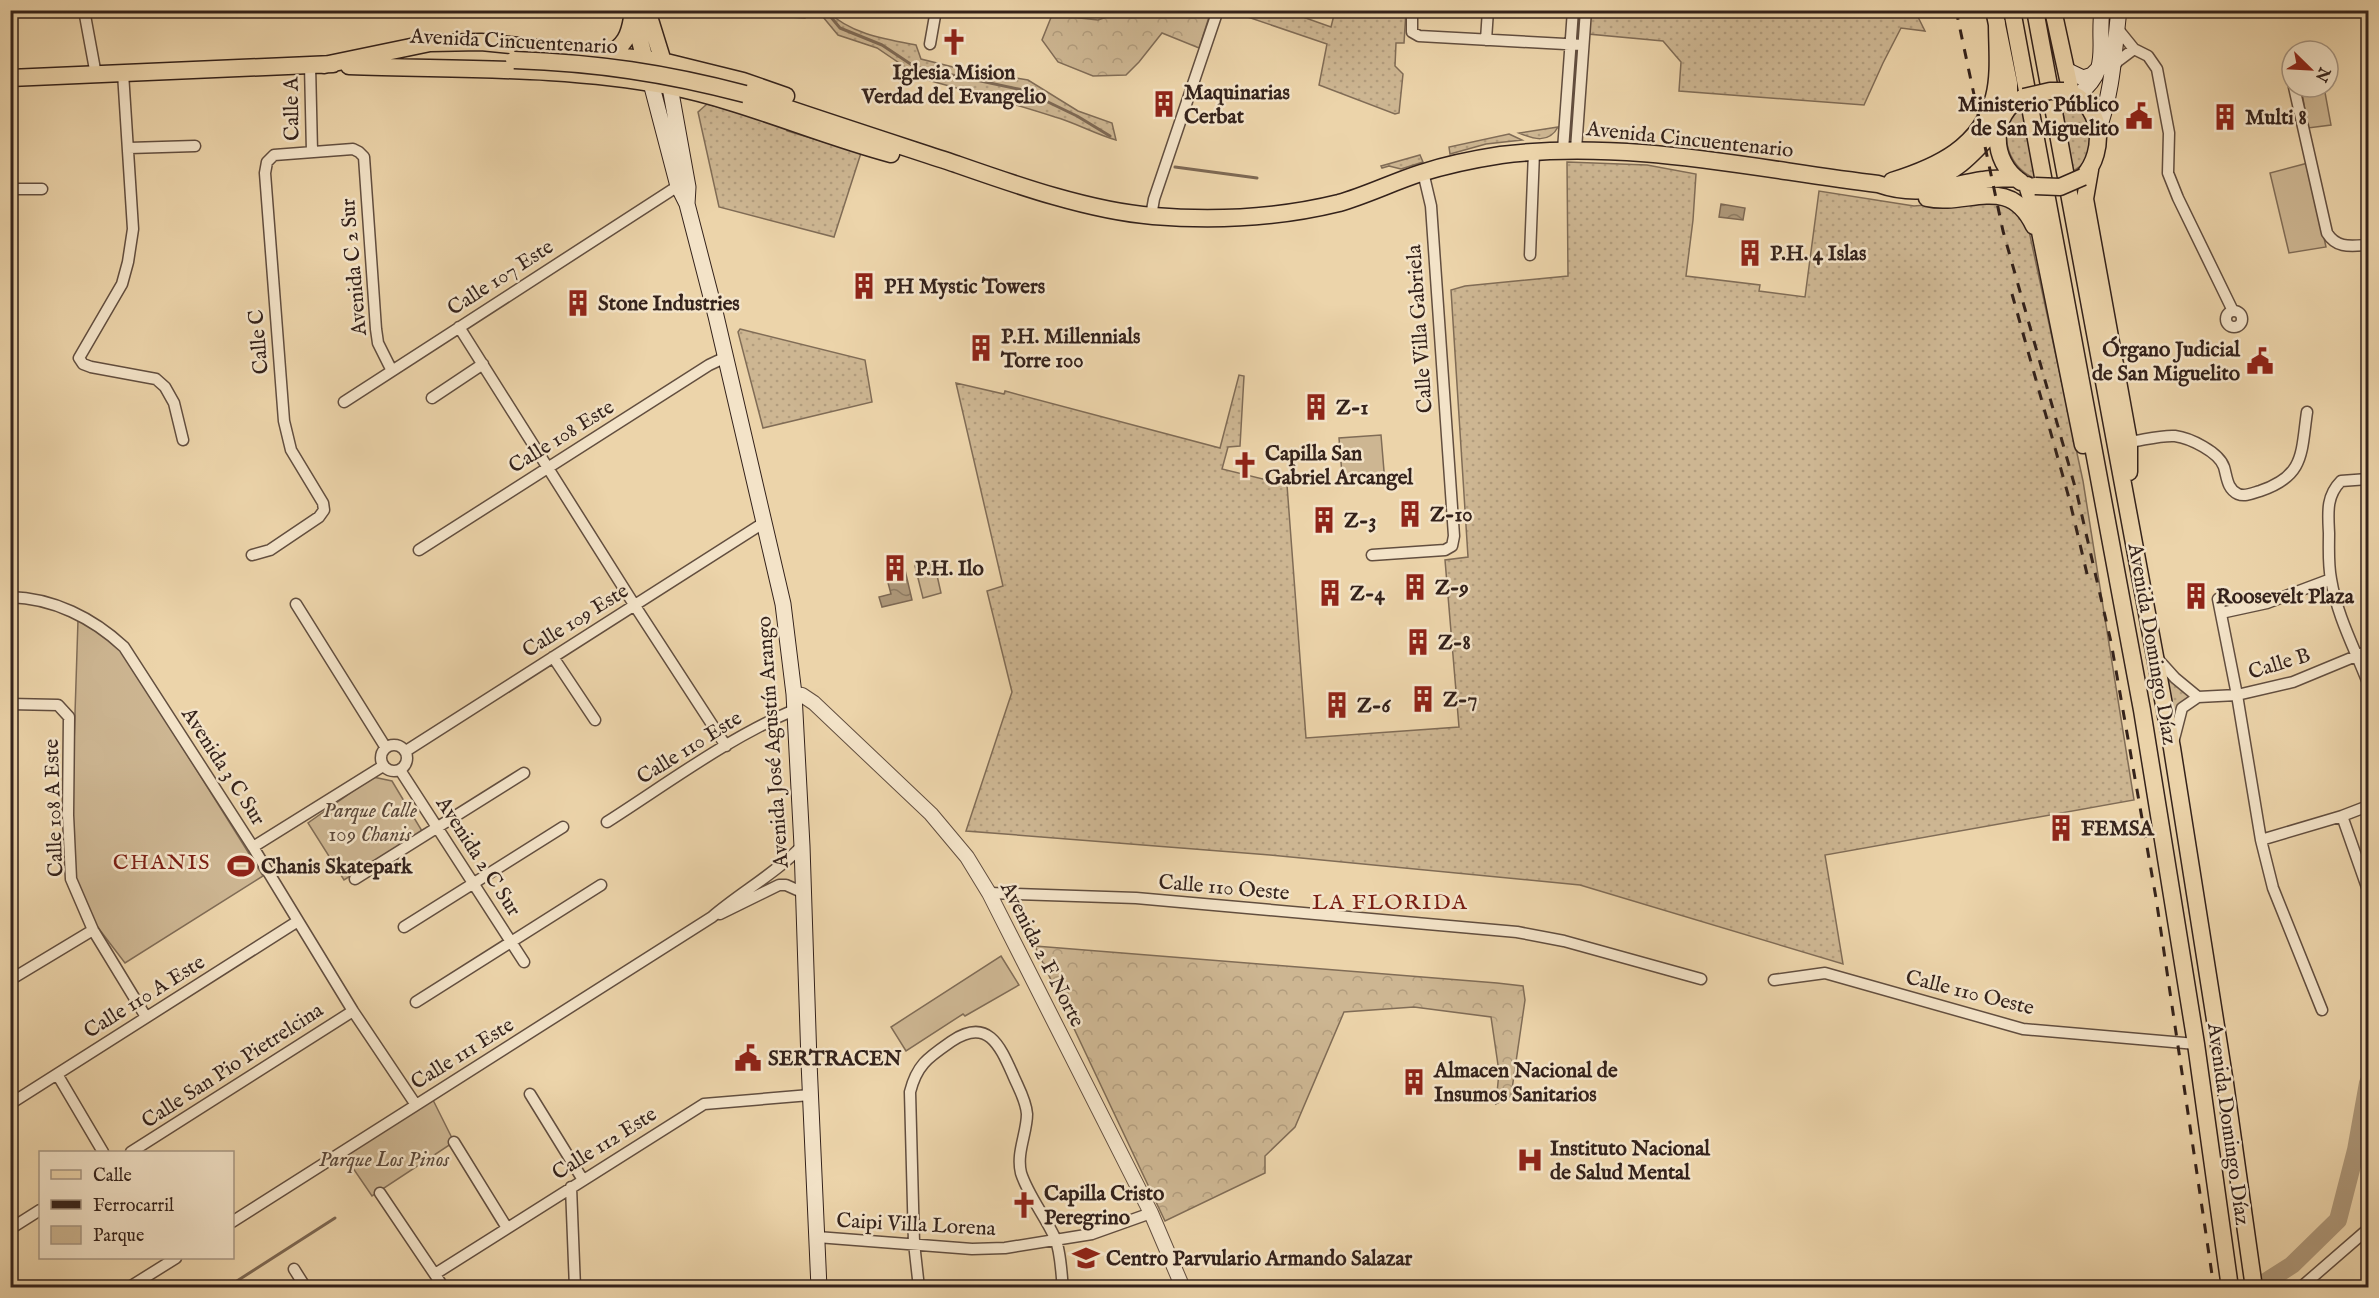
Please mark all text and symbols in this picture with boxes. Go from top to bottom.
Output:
street label: Avenida Cincuentenario [408,24,619,61]
church icon: Iglesia Mision Verdad del Evangelio [939,27,969,57]
north arrow [2280,39,2340,99]
place label: Iglesia Mision Verdad del Evangelio [861,60,1047,111]
text: N [2310,63,2334,85]
street label: Calle A [278,76,307,141]
place label: Maquinarias Cerbat [1184,80,1290,131]
building icon: Maquinarias Cerbat [1149,89,1179,119]
place label: Ministerio Público de San Miguelito [1958,92,2120,143]
public building icon: Ministerio Público de San Miguelito [2124,101,2154,131]
building icon: Multi 8 [2210,102,2240,132]
place label: Multi 8 [2245,105,2307,132]
street label: Avenida Cincuentenario [1584,116,1795,165]
street label: Avenida C 2 Sur [335,197,374,338]
street label: Calle 107 Este [443,234,559,323]
building icon: P.H. 4 Islas [1735,238,1765,268]
place label: P.H. 4 Islas [1770,241,1866,268]
street label: Calle Villa Gabriela [1401,243,1440,414]
building icon: PH Mystic Towers [849,271,879,301]
place label: PH Mystic Towers [884,274,1045,301]
building icon: Stone Industries [563,288,593,318]
place label: Stone Industries [598,291,740,318]
street label: Calle C [243,308,276,375]
place label: P.H. Millennials Torre 100 [1000,324,1140,375]
building icon: P.H. Millennials Torre 100 [966,333,996,363]
place label: Órgano Judicial de San Miguelito [2092,336,2241,388]
public building icon: Órgano Judicial de San Miguelito [2245,346,2275,376]
building icon: Z-1 [1301,392,1331,422]
street label: Calle 108 Este [504,394,620,480]
place label: Z-1 [1336,395,1368,422]
place label: Capilla San Gabriel Arcangel [1265,441,1414,492]
church icon: Capilla San Gabriel Arcangel [1230,450,1260,480]
building icon: Z-10 [1395,499,1425,529]
place label: Z-10 [1430,502,1473,529]
building icon: Z-3 [1309,505,1339,535]
place label: Z-3 [1344,508,1376,535]
street label: Avenida Domingo Díaz [2120,541,2183,747]
building icon: P.H. Ilo [880,553,910,583]
place label: P.H. Ilo [915,556,984,583]
building icon: Z-9 [1400,572,1430,602]
place label: Z-9 [1435,575,1469,602]
street label: Calle 109 Este [518,578,634,665]
building icon: Z-4 [1315,578,1345,608]
place label: Z-4 [1350,581,1385,608]
building icon: Roosevelt Plaza [2181,581,2211,611]
place label: Roosevelt Plaza [2216,584,2355,611]
street label: Avenida José Agustín Arango [751,615,796,870]
building icon: Z-8 [1403,627,1433,657]
place label: Z-8 [1438,630,1471,657]
street label: Calle B [2245,642,2314,687]
building icon: Z-7 [1408,684,1438,714]
place label: Z-7 [1443,687,1477,714]
building icon: Z-6 [1322,690,1352,720]
place label: Z-6 [1357,693,1391,720]
street label: Avenida 3 C Sur [174,702,271,831]
street label: Calle 110 Este [632,705,748,791]
street label: Calle 108 A Este [39,738,70,877]
street label: Avenida 2 C Sur [428,791,527,922]
park label: Parque Calle 109 Chanis [323,798,417,849]
building icon: FEMSA [2046,813,2076,843]
place label: FEMSA [2081,816,2155,843]
district label: CHANIS [113,849,211,877]
sports icon: Chanis Skatepark [226,851,256,881]
place label: Chanis Skatepark [261,854,413,881]
street label: Calle 110 Oeste [1157,869,1291,908]
street label: Avenida 2 F Norte [993,876,1090,1032]
district label: LA FLORIDA [1312,889,1468,917]
street label: Calle 110 A Este [79,949,211,1045]
street label: Calle 110 Oeste [1903,964,2037,1023]
street label: Calle San Pio Pietrelcina [137,997,330,1135]
street label: Calle 111 Este [406,1012,520,1097]
street label: Avenida Domingo Díaz [2200,1020,2255,1227]
public building icon: SERTRACEN [733,1043,763,1073]
place label: SERTRACEN [768,1046,902,1073]
place label: Almacen Nacional de Insumos Sanitarios [1433,1058,1618,1109]
building icon: Almacen Nacional de Insumos Sanitarios [1399,1067,1429,1097]
street label: Calle 112 Este [547,1101,663,1187]
place label: Instituto Nacional de Salud Mental [1550,1136,1711,1187]
hospital icon: Instituto Nacional de Salud Mental [1515,1145,1545,1175]
park label: Parque Los Pinos [319,1147,450,1174]
legend [39,1151,234,1259]
text: Calle [93,1165,132,1188]
place label: Capilla Cristo Peregrino [1044,1181,1165,1232]
church icon: Capilla Cristo Peregrino [1009,1190,1039,1220]
text: Ferrocarril [93,1195,174,1218]
street label: Caipi Villa Lorena [835,1208,997,1243]
text: Parque [93,1225,144,1248]
school or university icon: Centro Parvulario Armando Salazar [1071,1243,1101,1273]
place label: Centro Parvulario Armando Salazar [1106,1246,1413,1273]

